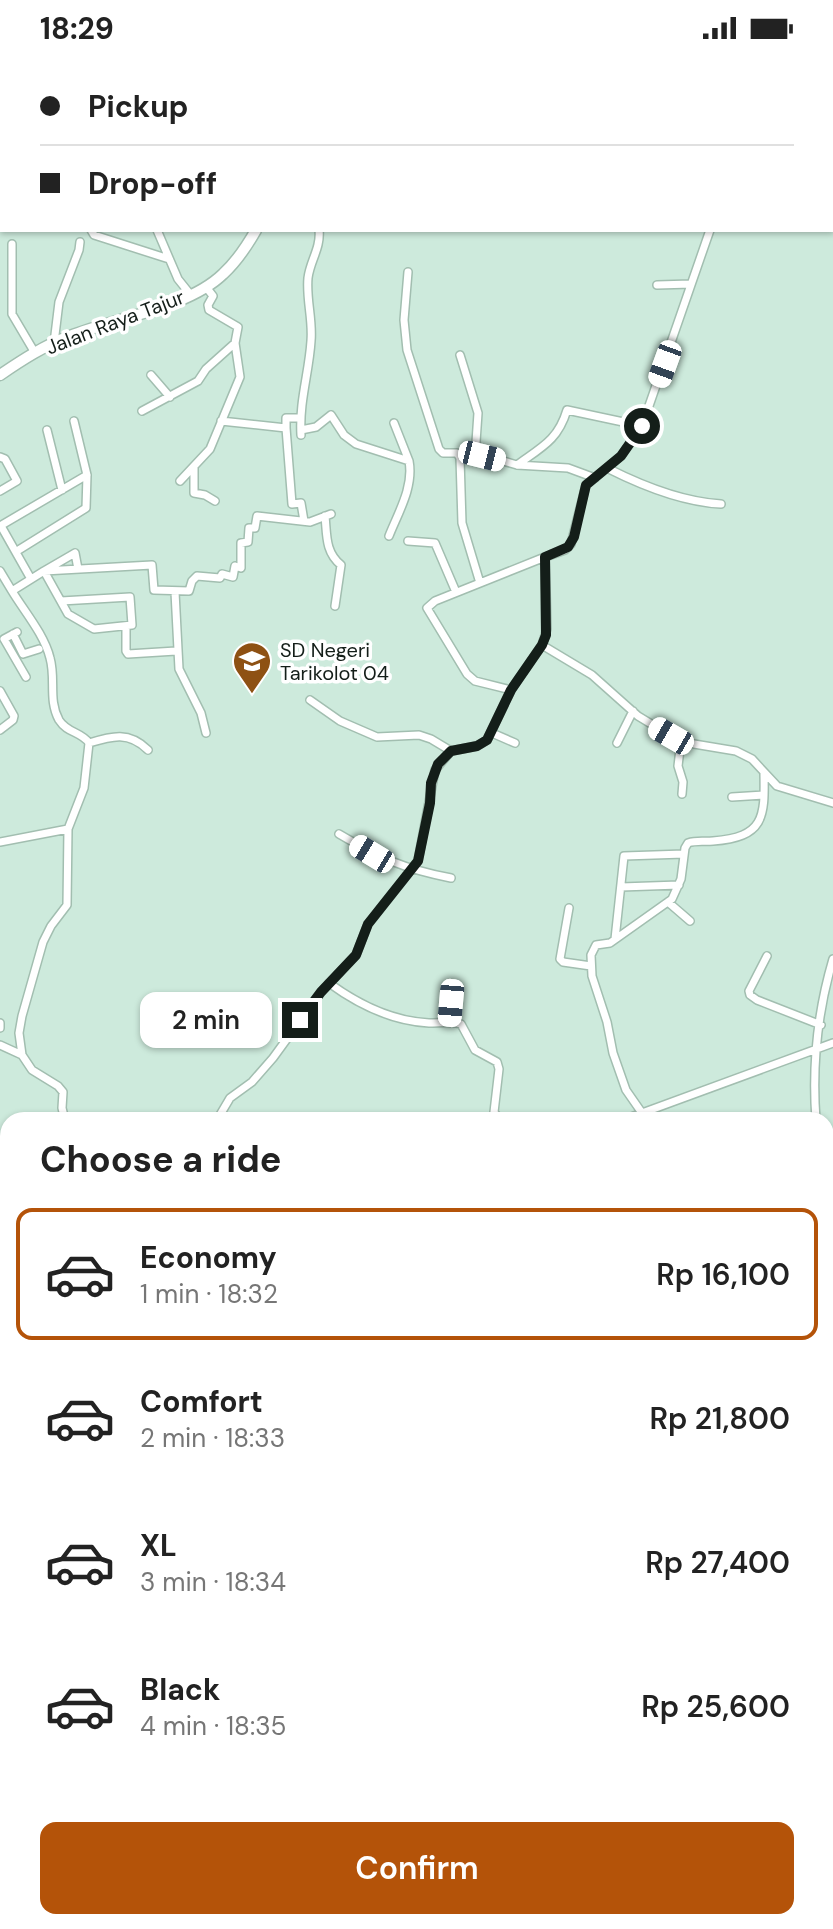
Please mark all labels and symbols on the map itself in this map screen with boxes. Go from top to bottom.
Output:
street label: Jalan Raya Tajur [42,284,188,360]
car [646,337,684,391]
route start [624,408,660,444]
car [456,439,508,473]
place label: SD Negeri Tarikolot 04 [280,637,389,686]
school or university icon: SD Negeri Tarikolot 04 [231,640,273,695]
car [644,714,698,758]
car [345,831,399,877]
car [437,978,465,1028]
callout: 2 min [140,992,272,1048]
route end [282,1002,318,1038]

